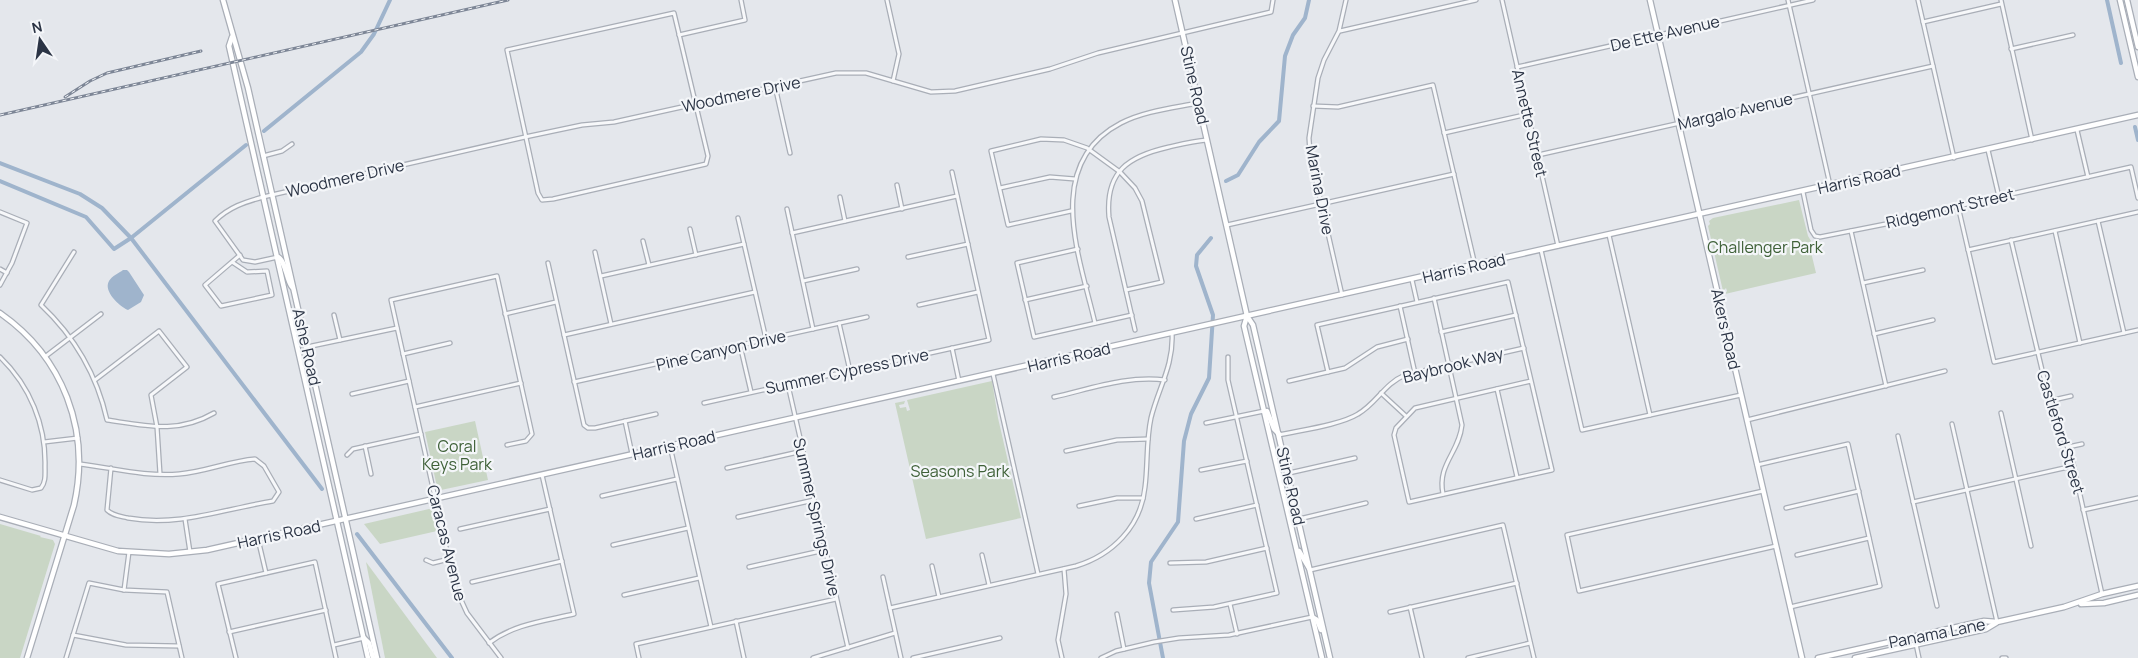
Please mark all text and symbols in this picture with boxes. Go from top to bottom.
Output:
street label: De Ette Avenue [1608,10,1722,56]
north arrow [15,15,65,65]
text: N [30,16,44,37]
street label: Stine Road [1175,44,1215,126]
street label: Annette Street [1507,67,1553,179]
street label: Woodmere Drive [680,71,802,117]
street label: Margalo Avenue [1675,87,1795,135]
street label: Marina Drive [1301,143,1339,237]
street label: Woodmere Drive [284,154,406,202]
street label: Harris Road [1815,159,1903,199]
street label: Ridgemont Street [1884,183,2016,233]
park label: Challenger Park [1707,236,1824,258]
street label: Harris Road [1420,248,1508,288]
street label: Akers Road [1706,286,1746,372]
street label: Ashe Road [287,306,327,388]
street label: Pine Canyon Drive [654,324,788,376]
street label: Harris Road [1025,337,1113,377]
street label: Baybrook Way [1400,342,1506,388]
street label: Summer Cypress Drive [763,343,931,399]
street label: Castleford Street [2032,367,2090,497]
street label: Harris Road [630,425,718,465]
park label: Coral Keys Park [422,435,493,475]
street label: Summer Springs Drive [788,436,846,598]
street label: Stine Road [1271,445,1311,527]
park label: Seasons Park [911,460,1010,482]
street label: Caracas Avenue [422,483,472,603]
street label: Harris Road [235,514,323,554]
street label: Panama Lane [1887,613,1987,653]

